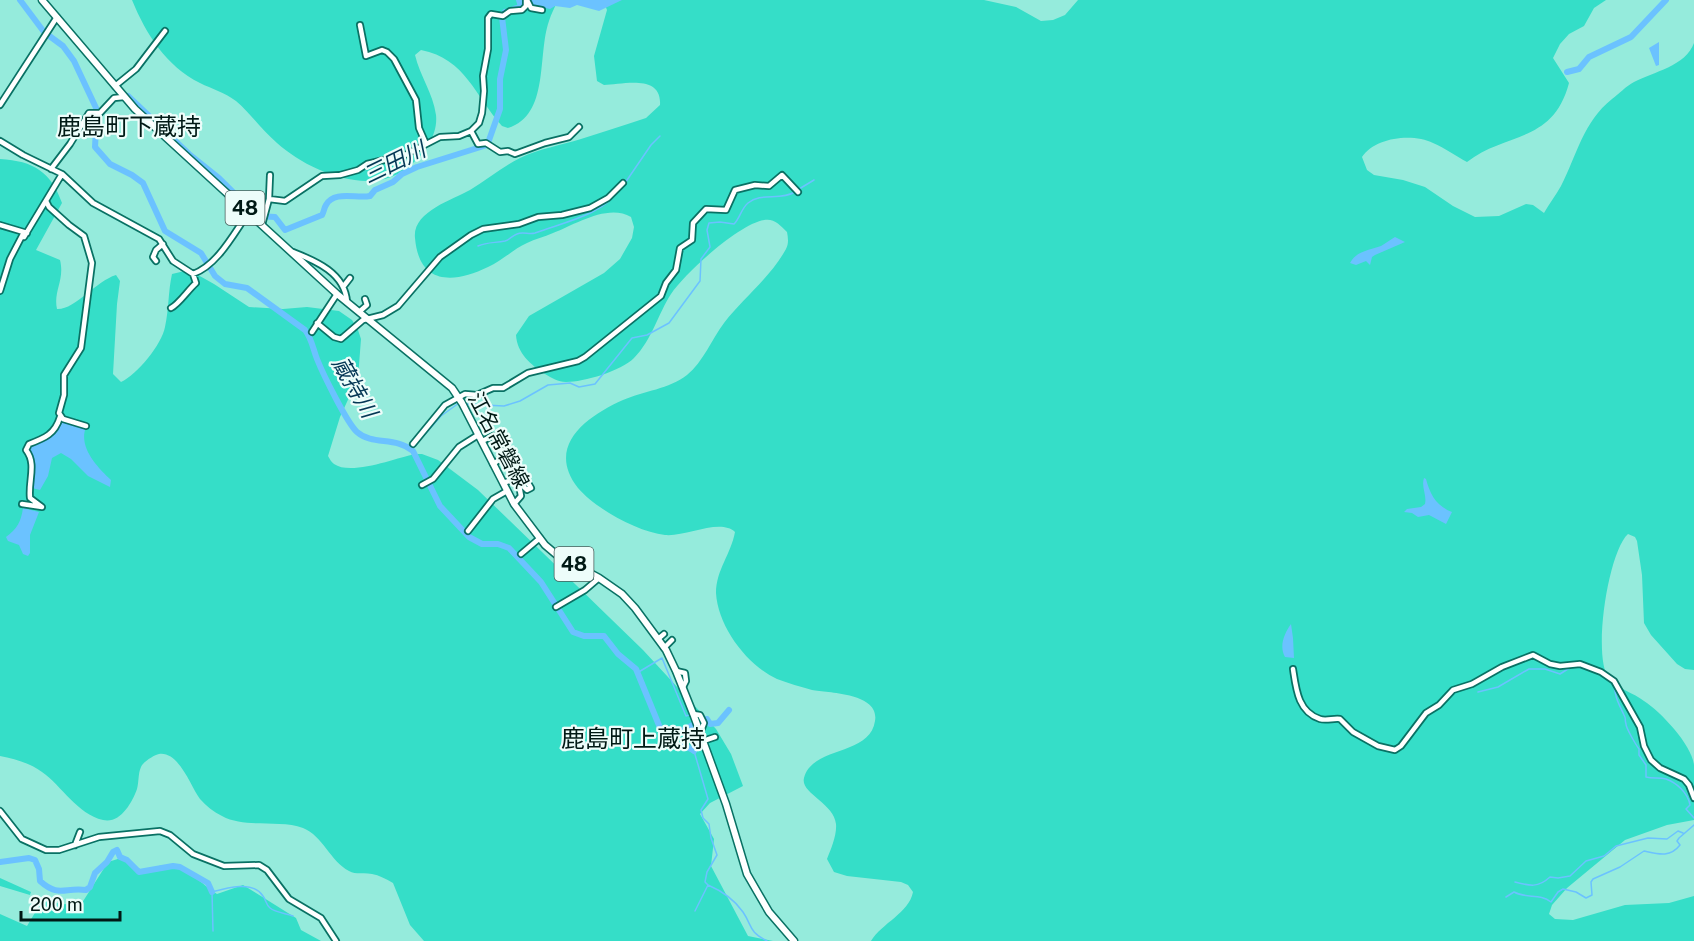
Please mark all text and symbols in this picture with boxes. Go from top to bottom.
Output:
district label: 鹿島町下蔵持 [57,112,201,140]
water label: 三田川 [359,135,431,188]
road number: 48 [226,191,264,225]
water label: 蔵持川 [327,352,384,424]
street label: 江名常磐線 [463,388,535,492]
road number: 48 [554,547,594,581]
district label: 鹿島町上蔵持 [561,724,705,752]
scale bar [21,884,120,922]
text: 200 m [30,894,83,915]

